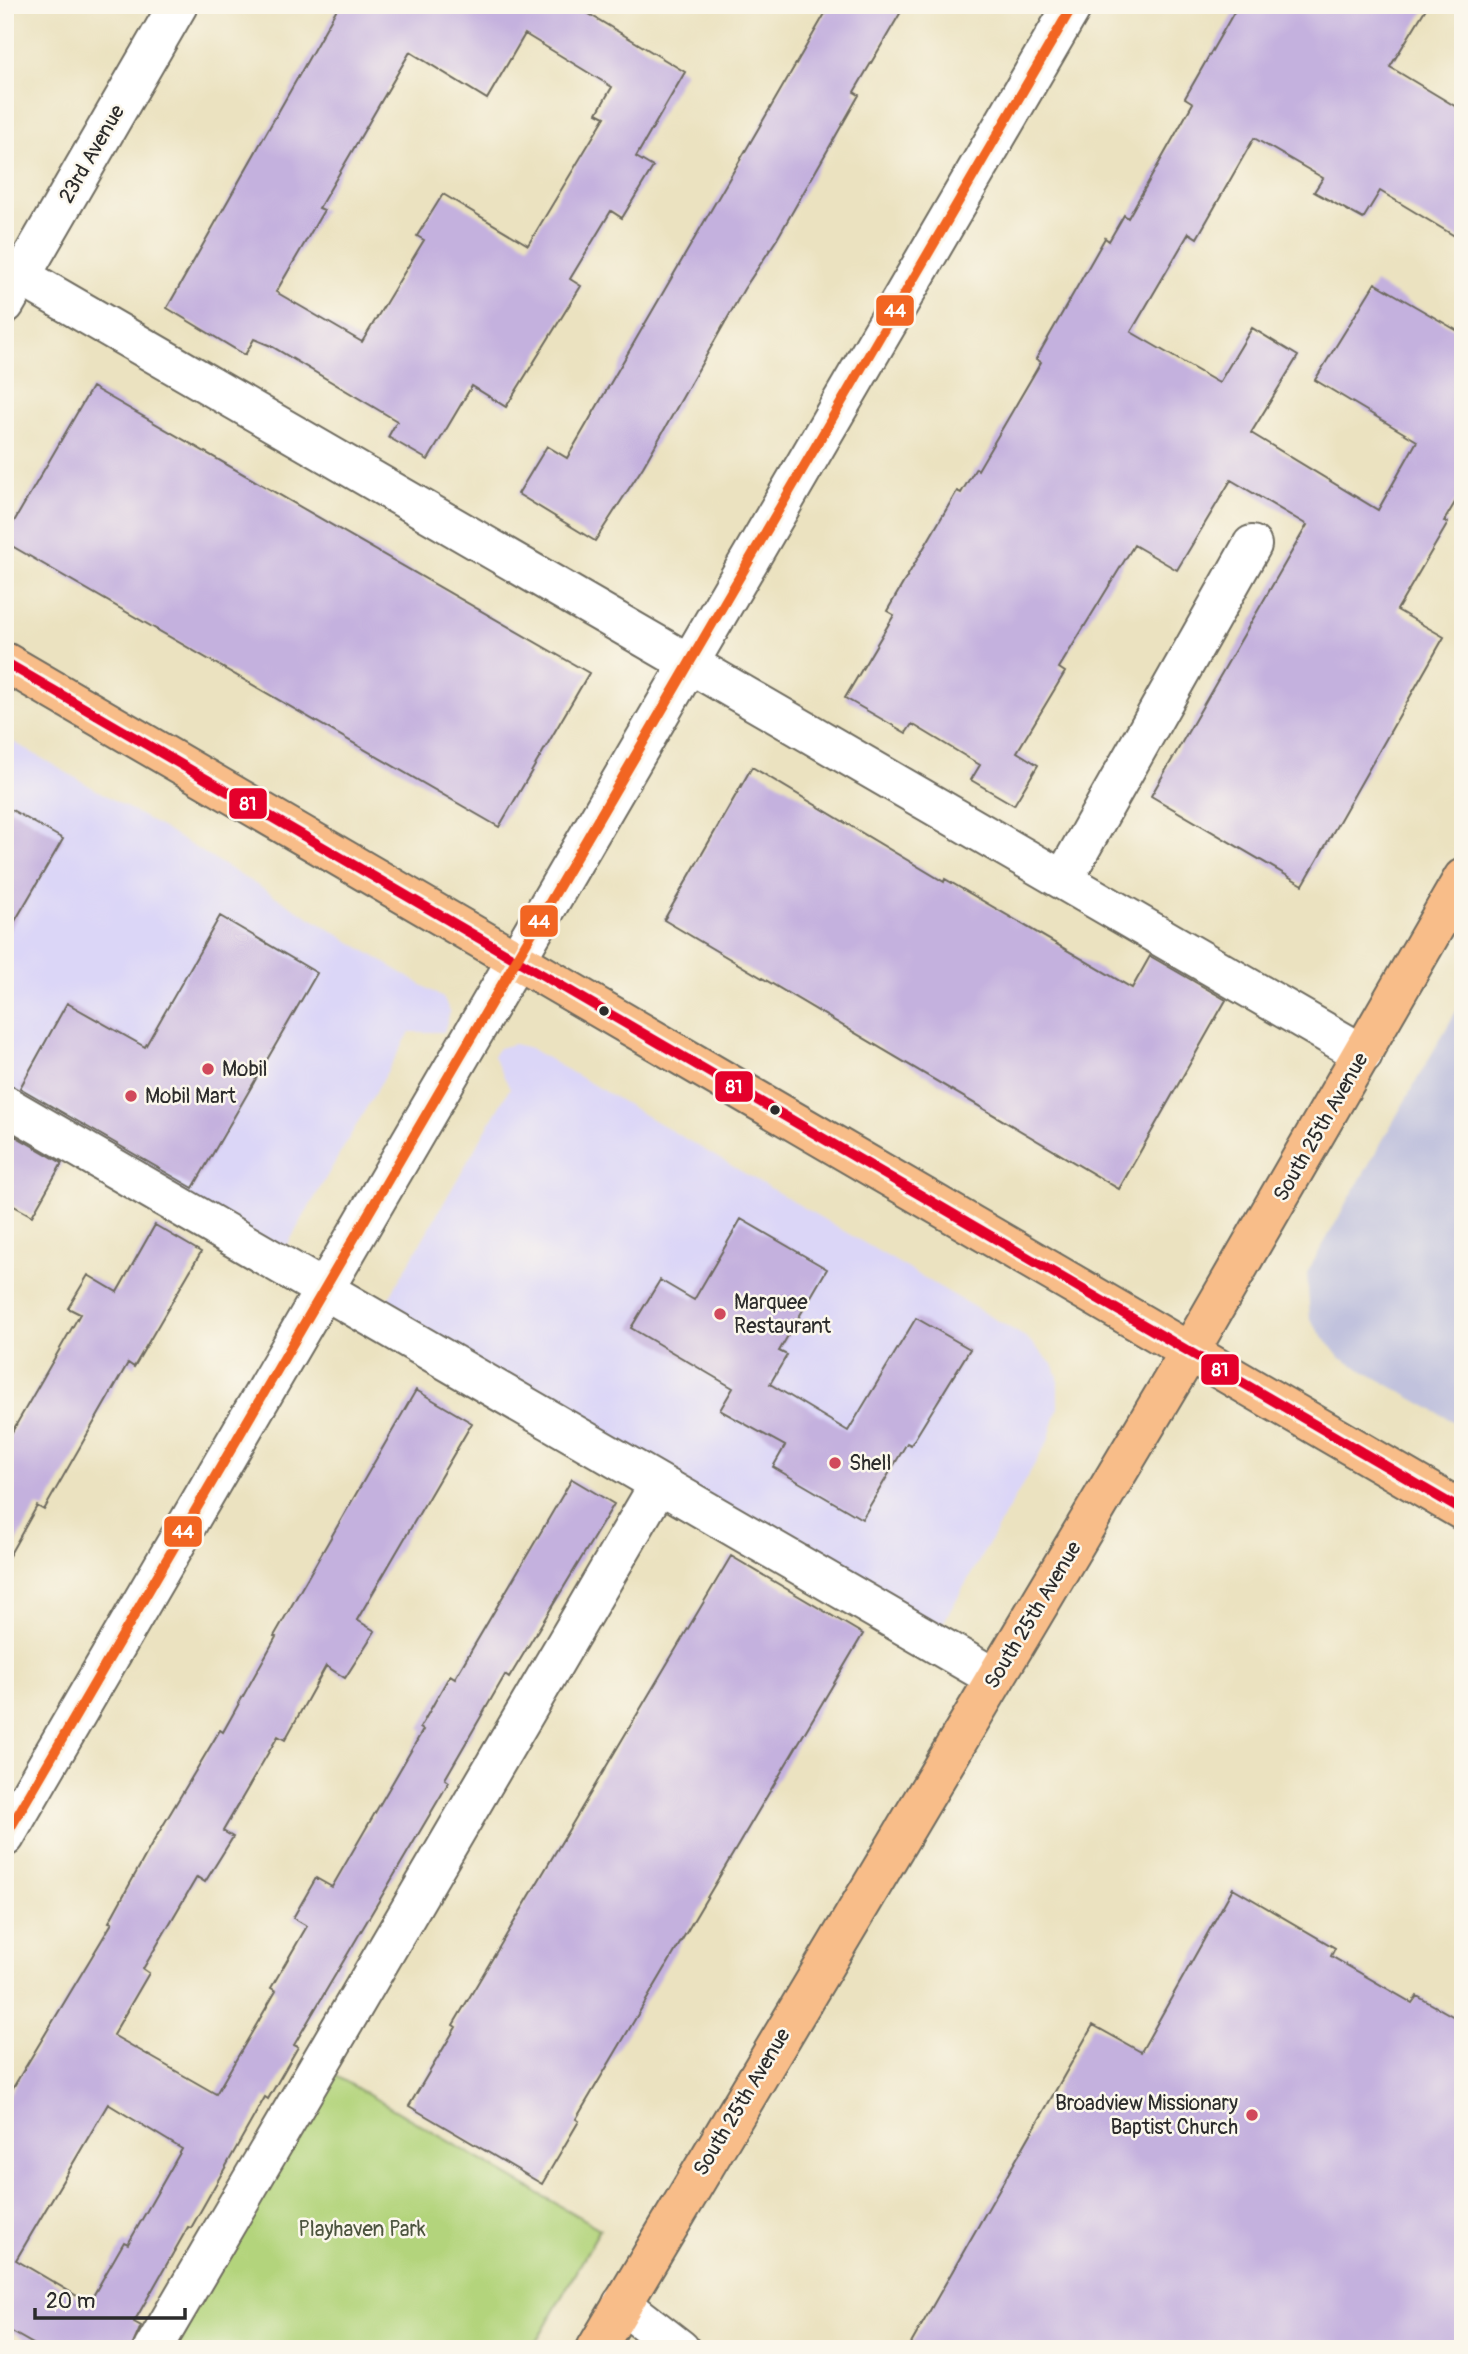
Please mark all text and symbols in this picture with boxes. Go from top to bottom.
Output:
street label: 23rd Avenue [53,99,131,208]
line badge: 44 [875,294,915,327]
text: 44 [884,299,906,323]
line badge: 81 [228,787,268,820]
text: 81 [239,792,257,816]
line badge: 44 [519,904,559,938]
text: 44 [528,910,550,934]
unlabelled marker [597,1004,611,1018]
street label: South 25th Avenue [1267,1047,1375,1206]
place label: Mobil [222,1056,267,1083]
marker: Mobil [200,1061,216,1077]
line badge: 81 [714,1070,754,1103]
text: 81 [725,1075,743,1099]
place label: Mobil Mart [145,1083,236,1110]
marker: Mobil Mart [123,1088,139,1104]
unlabelled marker [768,1103,782,1117]
place label: Marquee Restaurant [734,1289,832,1340]
marker: Marquee Restaurant [712,1306,728,1322]
line badge: 81 [1200,1353,1240,1386]
text: 81 [1211,1358,1229,1382]
place label: Shell [849,1450,891,1477]
marker: Shell [827,1455,843,1471]
line badge: 44 [163,1515,203,1548]
text: 44 [172,1520,194,1544]
street label: South 25th Avenue [978,1536,1088,1694]
street label: South 25th Avenue [687,2023,797,2181]
place label: Broadview Missionary Baptist Church [1055,2090,1238,2141]
marker: Broadview Missionary Baptist Church [1244,2107,1260,2123]
park label: Playhaven Park [298,2216,426,2243]
scale bar [35,2277,186,2321]
text: 20 m [46,2288,95,2315]

